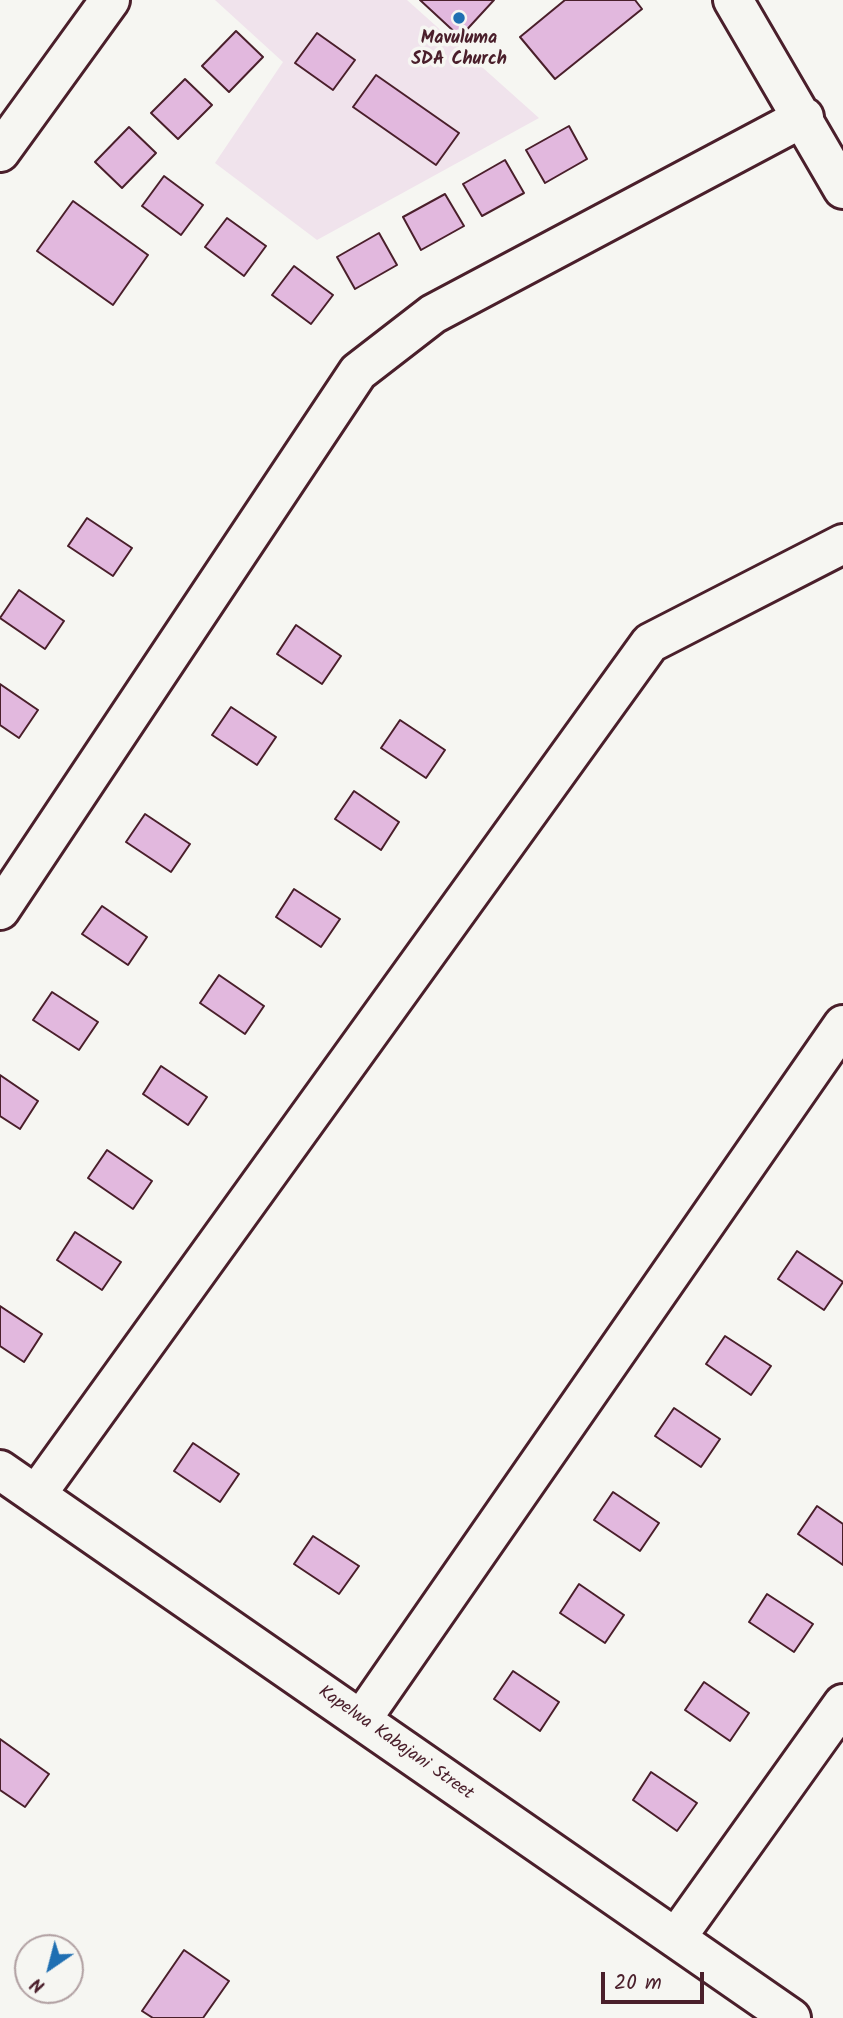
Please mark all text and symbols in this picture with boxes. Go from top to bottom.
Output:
marker: Mavuluma SDA Church [451,10,467,26]
place label: Mavuluma SDA Church [411,29,507,72]
street label: Kapelwa Kabajani Street [313,1682,477,1806]
north arrow [14,1934,84,2004]
scale bar [605,1958,708,2002]
text: 20 m [614,1967,662,2000]
text: N [25,1969,52,2000]

